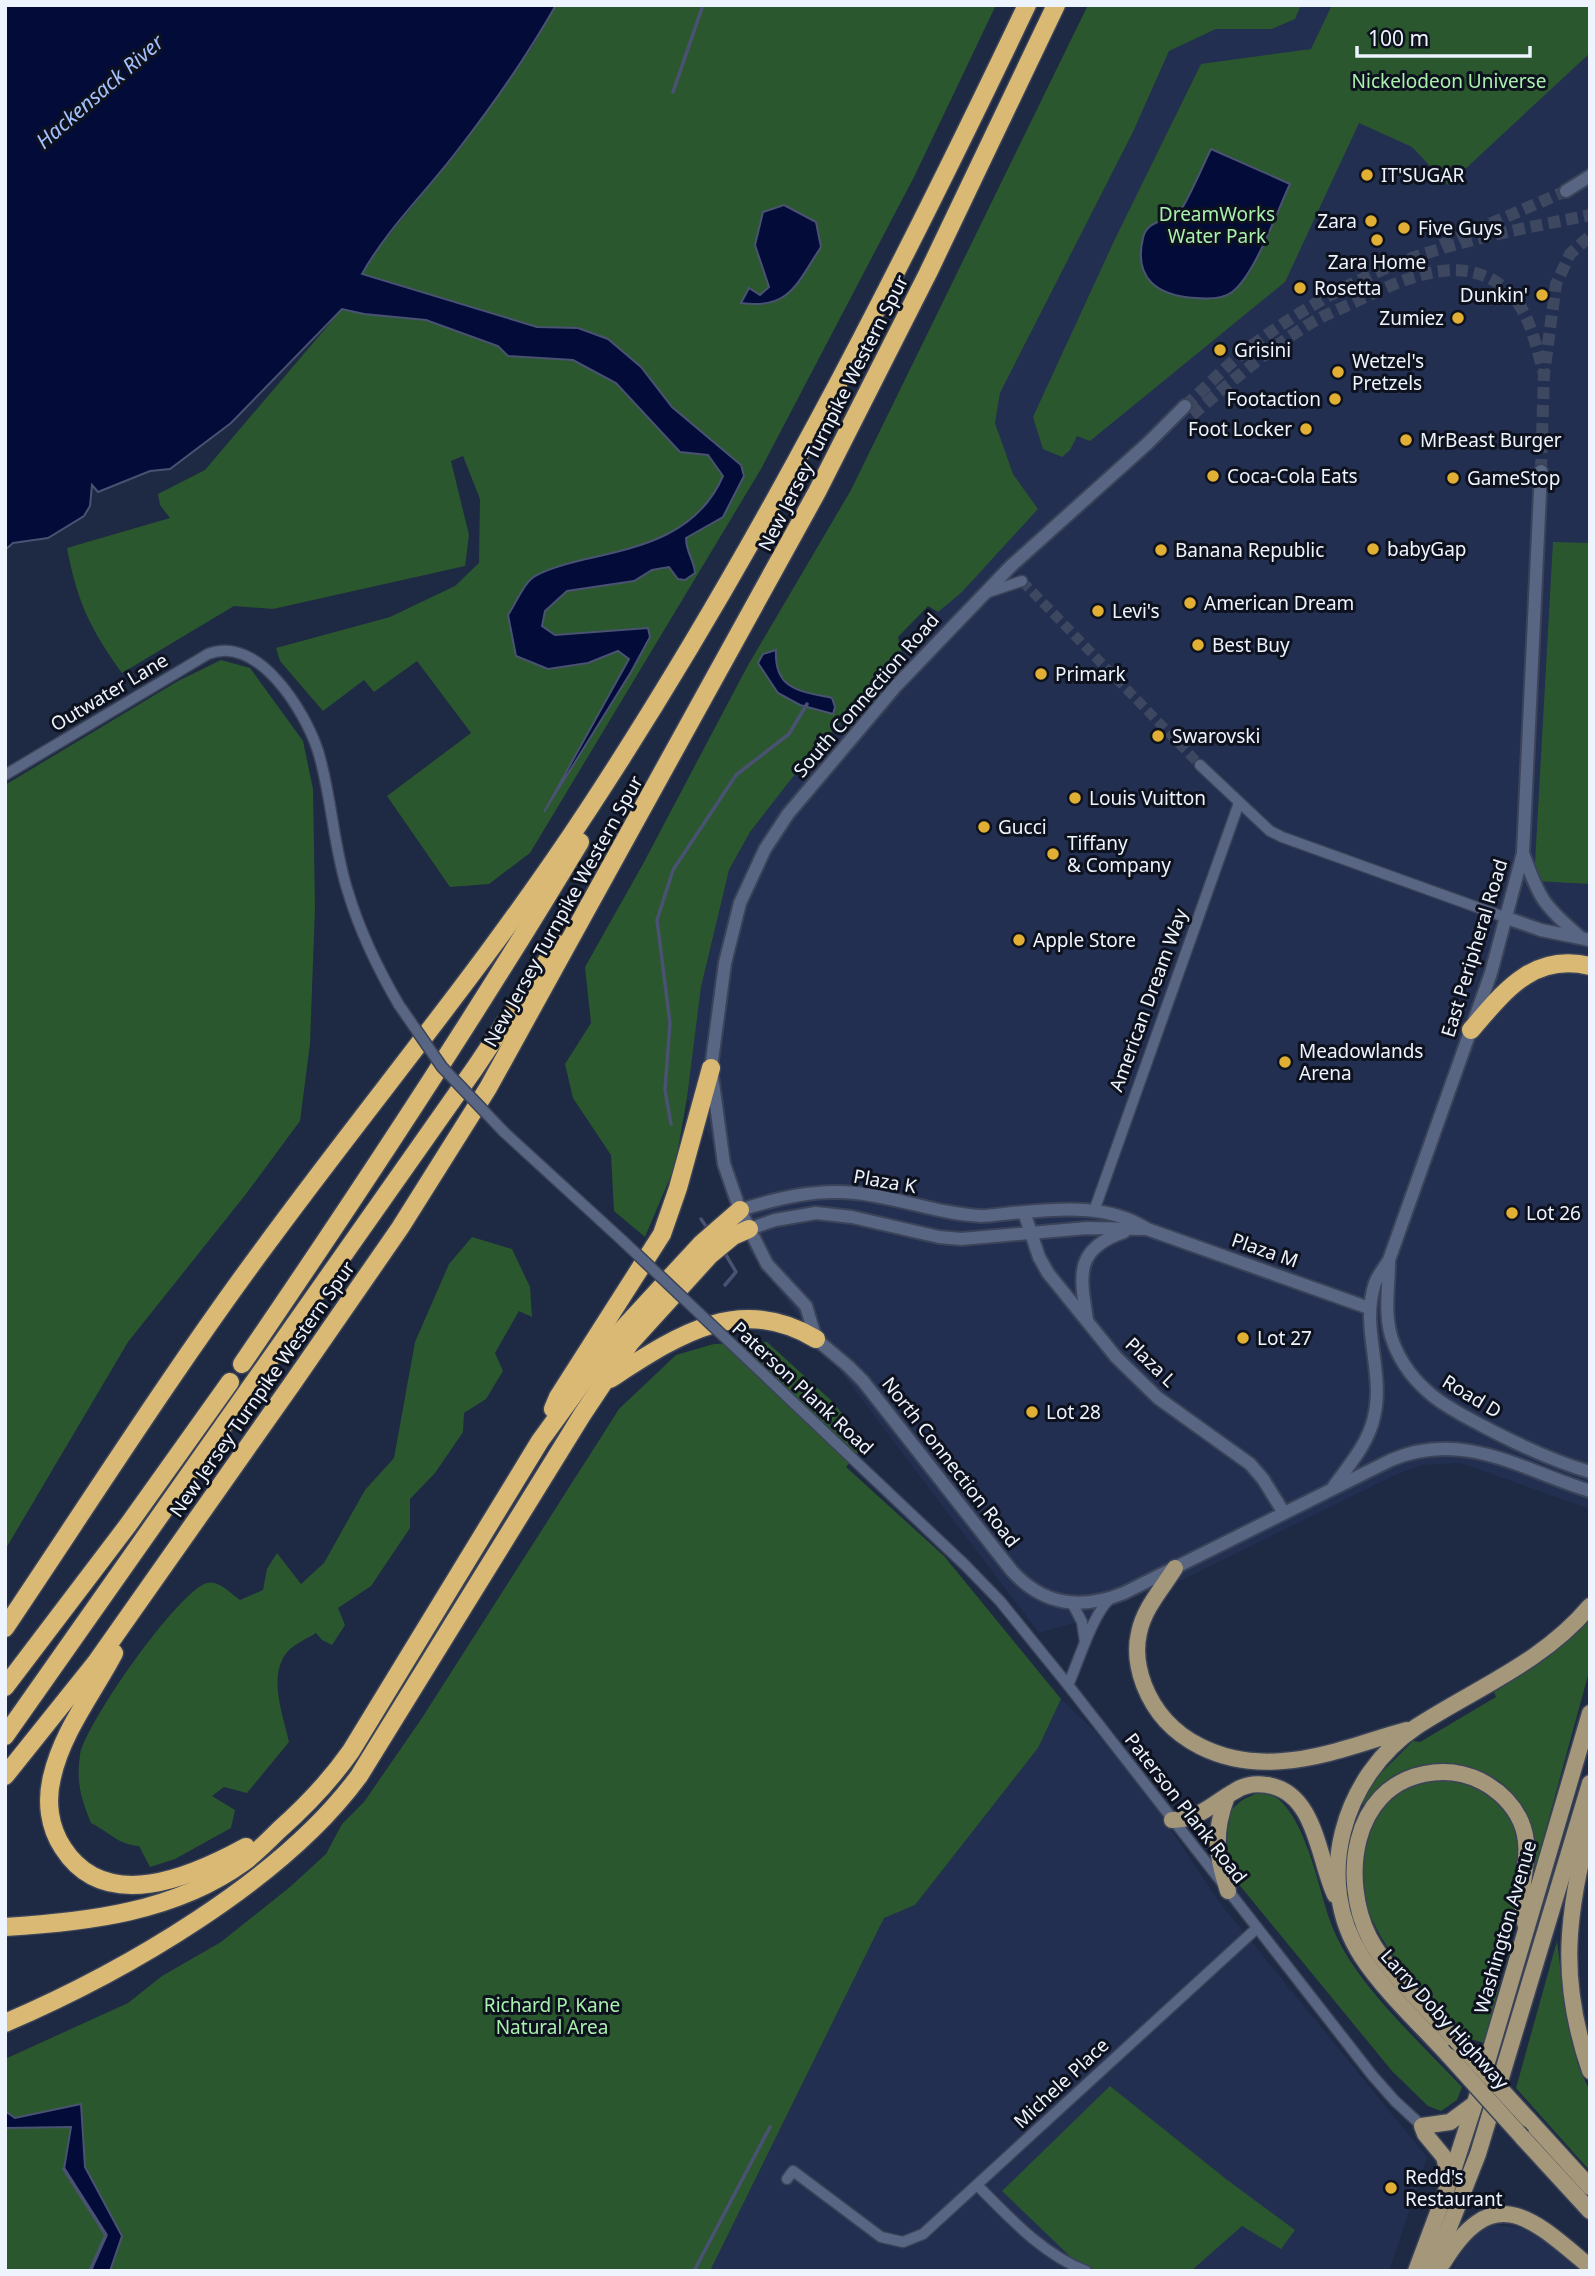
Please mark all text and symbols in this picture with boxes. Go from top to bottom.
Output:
scale bar [1357,14,1530,58]
text: 100 m [1368,24,1429,52]
water label: Hackensack River [29,27,170,155]
park label: Nickelodeon Universe [1352,68,1546,94]
place label: IT'SUGAR [1381,162,1465,188]
marker: IT'SUGAR [1359,167,1375,183]
park label: DreamWorks Water Park [1159,201,1275,249]
place label: Zara [1317,208,1357,234]
marker: Zara [1363,213,1379,229]
place label: Five Guys [1418,215,1502,241]
marker: Five Guys [1396,220,1412,236]
marker: Zara Home [1369,232,1385,248]
place label: Zara Home [1328,249,1426,275]
street label: New Jersey Turnpike Western Spur [752,270,914,556]
place label: Rosetta [1314,275,1382,301]
marker: Rosetta [1292,280,1308,296]
place label: Dunkin' [1460,282,1528,308]
marker: Dunkin' [1534,287,1550,303]
place label: Zumiez [1379,305,1444,331]
marker: Zumiez [1450,310,1466,326]
place label: Grisini [1234,337,1291,363]
marker: Grisini [1212,342,1228,358]
place label: Wetzel's Pretzels [1352,348,1424,396]
marker: Wetzel's Pretzels [1330,364,1346,380]
place label: Footaction [1227,386,1321,412]
marker: Footaction [1327,391,1343,407]
place label: Foot Locker [1188,416,1292,442]
marker: Foot Locker [1298,421,1314,437]
place label: MrBeast Burger [1420,427,1562,453]
marker: MrBeast Burger [1398,432,1414,448]
place label: Coca-Cola Eats [1227,463,1358,489]
place label: GameStop [1467,465,1560,491]
marker: Coca-Cola Eats [1205,468,1221,484]
marker: GameStop [1445,470,1461,486]
place label: babyGap [1387,536,1467,562]
place label: Banana Republic [1175,537,1324,563]
marker: babyGap [1365,541,1381,557]
marker: Banana Republic [1153,542,1169,558]
place label: American Dream [1204,590,1354,616]
marker: American Dream [1182,595,1198,611]
place label: Levi's [1112,598,1160,624]
marker: Levi's [1090,603,1106,619]
street label: South Connection Road [787,607,945,783]
place label: Best Buy [1212,632,1290,658]
marker: Best Buy [1190,637,1206,653]
street label: Outwater Lane [46,647,172,737]
place label: Primark [1055,661,1126,687]
marker: Primark [1033,666,1049,682]
place label: Swarovski [1172,723,1260,749]
marker: Swarovski [1150,728,1166,744]
street label: New Jersey Turnpike Western Spur [477,770,649,1051]
place label: Louis Vuitton [1089,785,1206,811]
marker: Louis Vuitton [1067,790,1083,806]
place label: Gucci [998,814,1047,840]
marker: Gucci [976,819,992,835]
place label: Tiffany & Company [1067,830,1171,878]
marker: Tiffany & Company [1045,846,1061,862]
street label: East Peripheral Road [1435,856,1513,1040]
street label: American Dream Way [1103,905,1193,1095]
place label: Apple Store [1033,927,1136,953]
marker: Apple Store [1011,932,1027,948]
place label: Meadowlands Arena [1299,1038,1423,1086]
marker: Meadowlands Arena [1277,1054,1293,1070]
street label: Plaza K [852,1163,919,1199]
place label: Lot 26 [1526,1200,1581,1226]
marker: Lot 26 [1504,1205,1520,1221]
street label: Plaza M [1228,1227,1302,1273]
street label: New Jersey Turnpike Western Spur [163,1256,361,1522]
street label: Paterson Plank Road [727,1316,879,1460]
place label: Lot 27 [1257,1325,1312,1351]
marker: Lot 27 [1235,1330,1251,1346]
street label: Plaza L [1120,1331,1182,1393]
street label: Road D [1438,1368,1506,1424]
street label: North Connection Road [876,1371,1026,1553]
place label: Lot 28 [1046,1399,1101,1425]
marker: Lot 28 [1024,1404,1040,1420]
street label: Paterson Plank Road [1119,1727,1253,1889]
street label: Washington Avenue [1468,1837,1542,2017]
street label: Larry Doby Highway [1375,1943,1515,2095]
park label: Richard P. Kane Natural Area [484,1992,620,2040]
street label: Michele Place [1008,2032,1114,2134]
place label: Redd's Restaurant [1405,2164,1503,2212]
marker: Redd's Restaurant [1383,2180,1399,2196]

